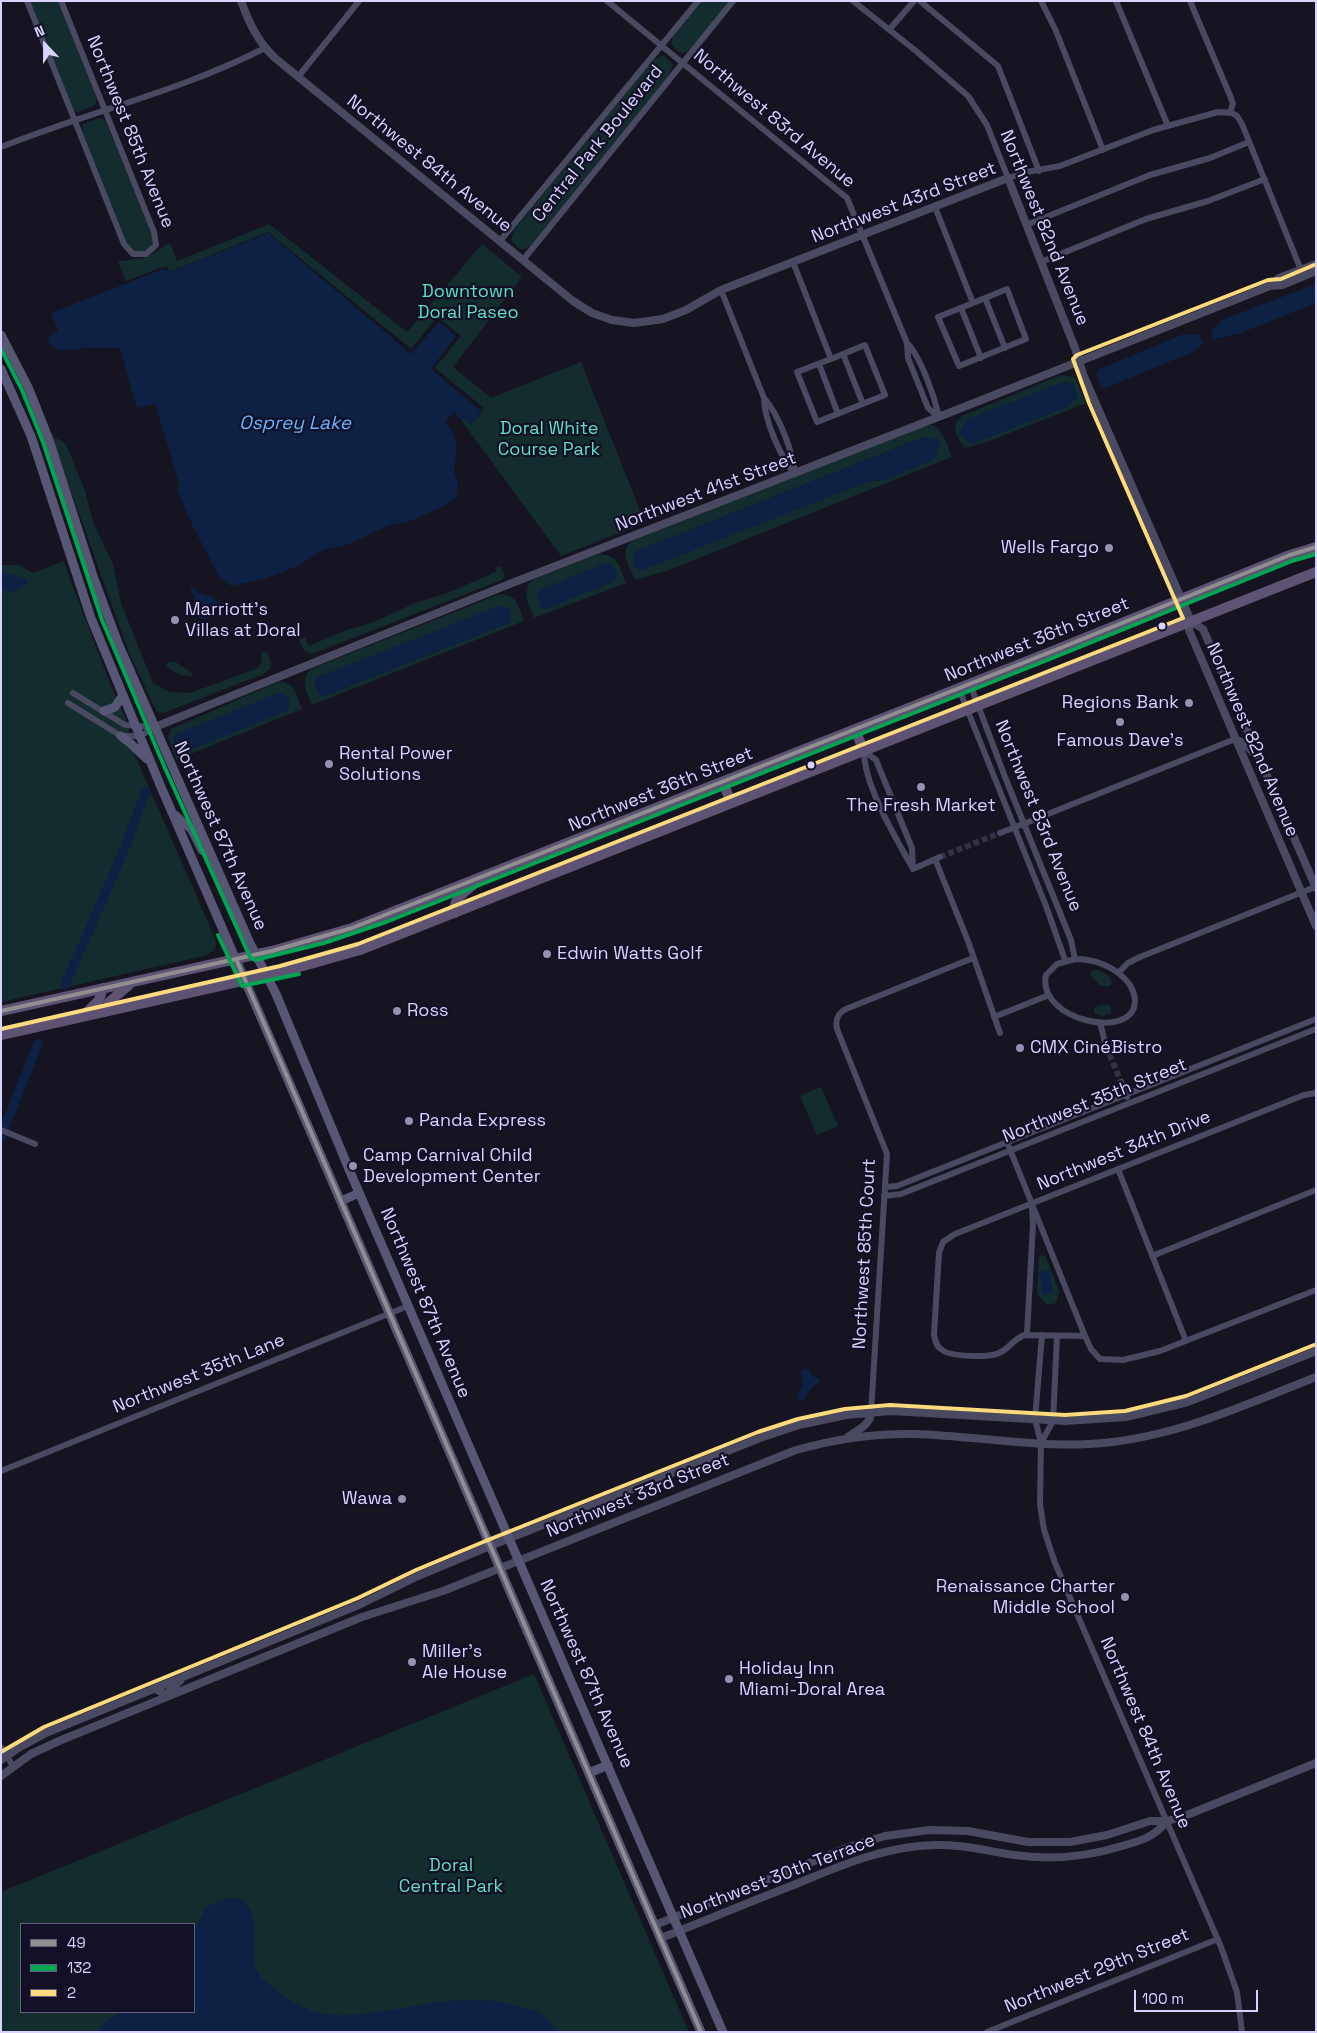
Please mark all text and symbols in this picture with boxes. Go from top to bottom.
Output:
north arrow [20,20,70,70]
text: N [32,21,47,41]
street label: Northwest 85th Avenue [81,33,179,231]
street label: Northwest 83rd Avenue [689,45,859,193]
street label: Central Park Boulevard [528,61,668,227]
street label: Northwest 84th Avenue [342,91,516,237]
street label: Northwest 82nd Avenue [995,127,1093,329]
street label: Northwest 43rd Street [809,158,999,248]
park label: Downtown Doral Paseo [417,281,519,324]
water label: Osprey Lake [239,413,351,435]
park label: Doral White Course Park [498,418,600,460]
street label: Northwest 41st Street [613,448,799,536]
place label: Wells Fargo [1001,537,1099,559]
marker: Wells Fargo [1103,542,1115,554]
street label: Northwest 36th Street [942,593,1132,687]
place label: Marriott's Villas at Doral [185,599,301,642]
marker: Marriott's Villas at Doral [169,614,181,626]
unlabelled marker [1157,621,1167,631]
street label: Northwest 82nd Avenue [1201,640,1303,840]
place label: Regions Bank [1062,692,1179,714]
marker: Regions Bank [1183,697,1195,709]
marker: Famous Dave's [1114,716,1126,728]
street label: Northwest 83rd Avenue [990,717,1086,915]
place label: Famous Dave's [1057,730,1183,752]
street label: Northwest 87th Avenue [168,738,272,934]
place label: Rental Power Solutions [339,743,453,786]
street label: Northwest 36th Street [566,743,756,837]
marker: Rental Power Solutions [323,758,335,770]
unlabelled marker [806,760,816,770]
marker: The Fresh Market [915,781,927,793]
place label: The Fresh Market [846,795,996,817]
place label: Edwin Watts Golf [557,943,703,965]
marker: Edwin Watts Golf [541,948,553,960]
place label: Ross [407,1000,448,1022]
marker: Ross [391,1005,403,1017]
place label: CMX CinéBistro [1030,1037,1162,1059]
marker: CMX CinéBistro [1014,1042,1026,1054]
street label: Northwest 35th Street [1000,1054,1190,1148]
street label: Northwest 34th Drive [1034,1106,1214,1196]
place label: Panda Express [419,1110,546,1132]
marker: Panda Express [403,1115,415,1127]
place label: Camp Carnival Child Development Center [363,1145,541,1188]
street label: Northwest 85th Court [849,1158,881,1350]
marker: Camp Carnival Child Development Center [347,1160,359,1172]
street label: Northwest 87th Avenue [375,1205,475,1401]
street label: Northwest 35th Lane [110,1330,288,1418]
street label: Northwest 33rd Street [543,1449,733,1543]
place label: Wawa [342,1488,392,1510]
marker: Wawa [396,1493,408,1505]
street label: Northwest 87th Avenue [534,1576,638,1772]
place label: Renaissance Charter Middle School [936,1576,1115,1618]
marker: Renaissance Charter Middle School [1119,1591,1131,1603]
street label: Northwest 84th Avenue [1095,1634,1195,1832]
place label: Miller's Ale House [422,1641,507,1684]
marker: Miller's Ale House [406,1656,418,1668]
place label: Holiday Inn Miami-Doral Area [739,1658,885,1700]
marker: Holiday Inn Miami-Doral Area [723,1673,735,1685]
street label: Northwest 30th Terrace [678,1830,878,1924]
park label: Doral Central Park [399,1855,503,1898]
legend [20,1923,195,2013]
street label: Northwest 29th Street [1002,1924,1192,2018]
text: 49 [67,1933,86,1952]
text: 132 [67,1958,91,1977]
scale bar [1137,1980,1261,2012]
text: 2 [67,1983,76,2002]
text: 100 m [1142,1989,1184,2008]

